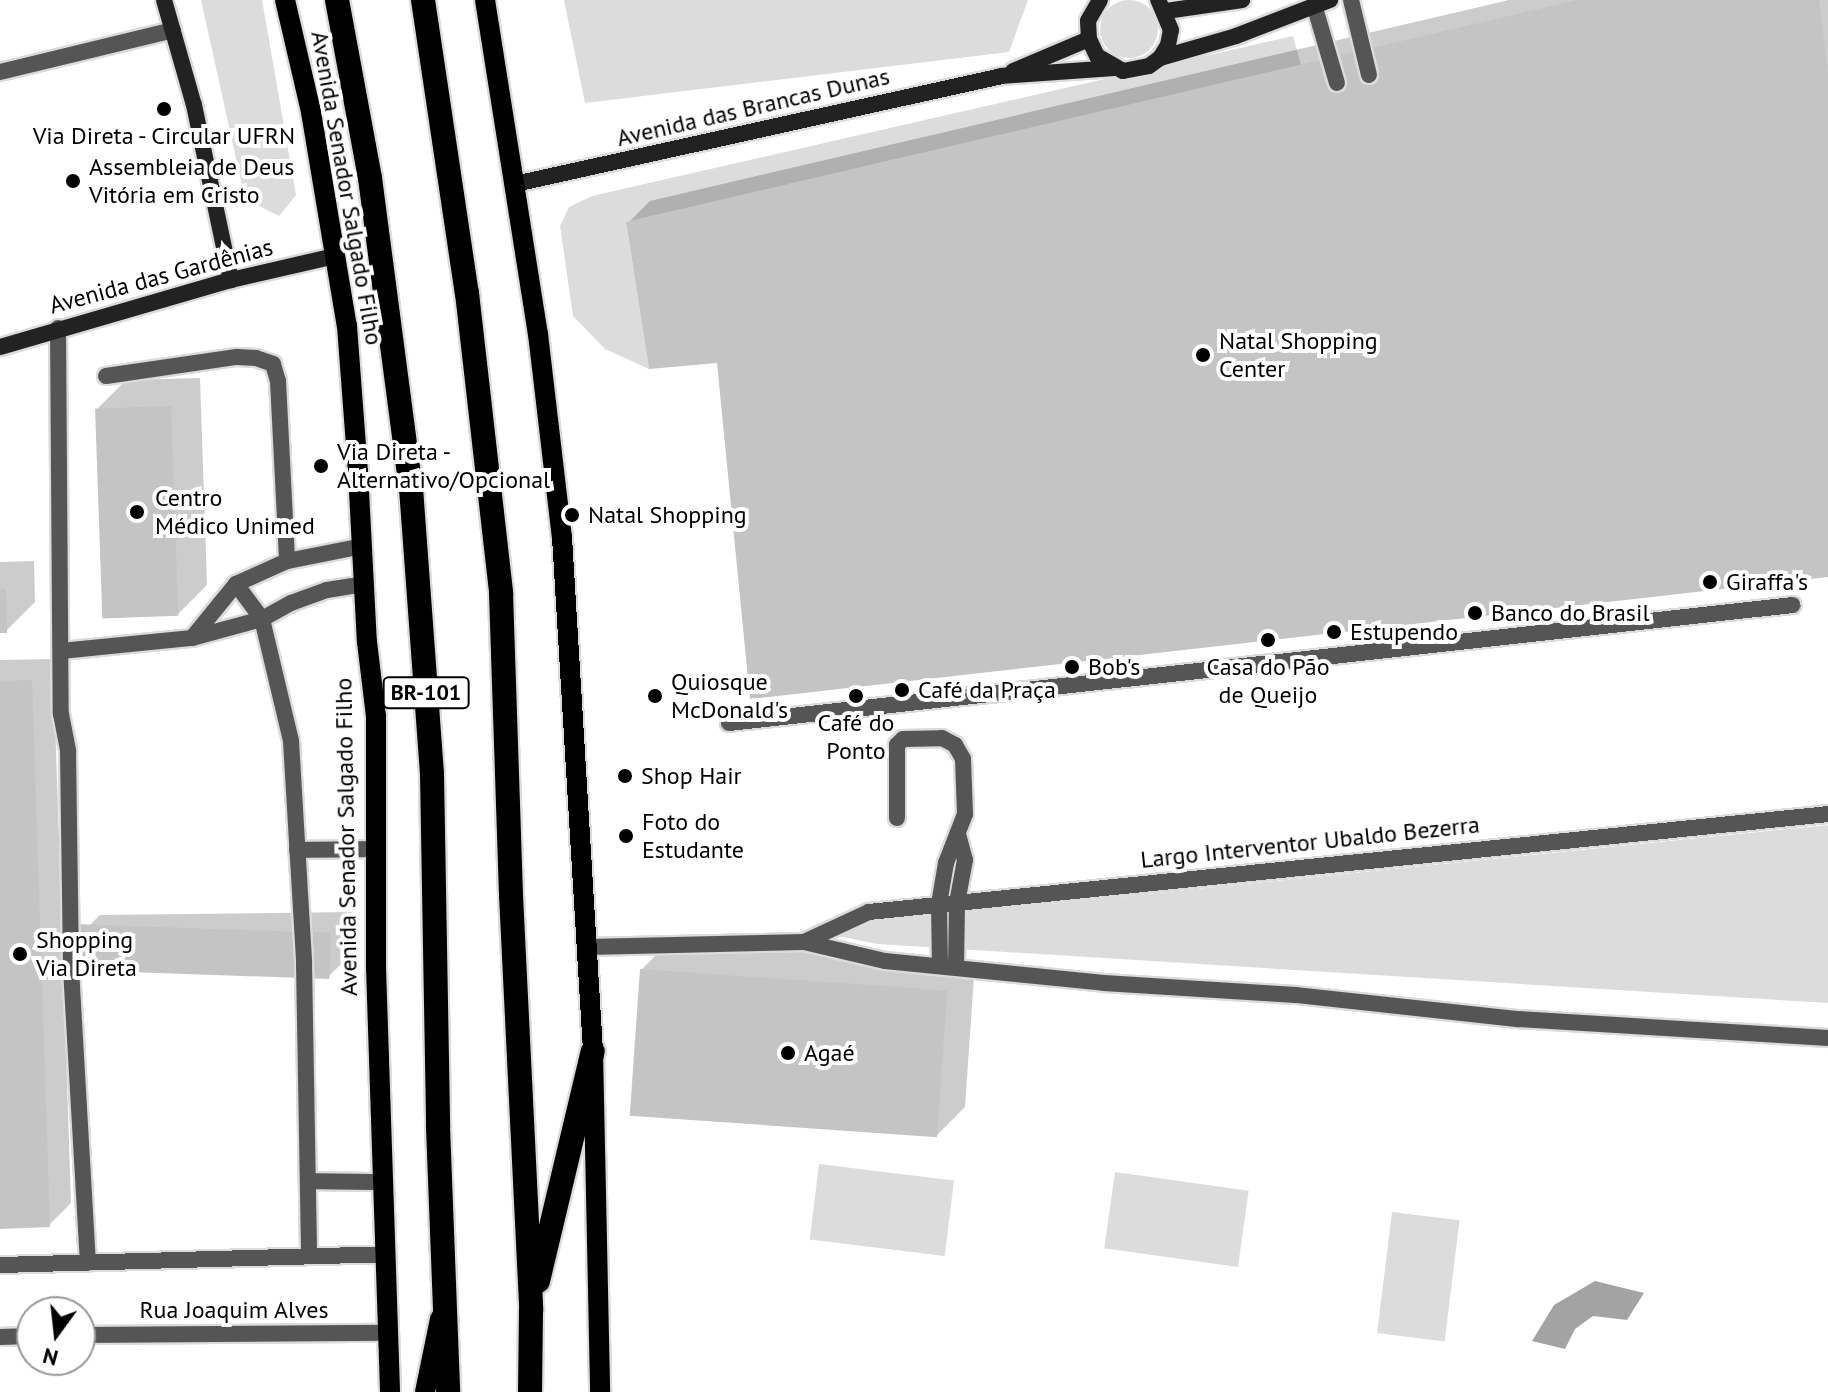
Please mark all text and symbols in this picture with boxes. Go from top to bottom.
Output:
street label: Avenida Senador Salgado Filho [305,29,389,347]
street label: Avenida das Brancas Dunas [614,62,892,152]
marker: Via Direta - Circular UFRN [155,100,173,118]
place label: Via Direta - Circular UFRN [31,122,297,150]
place label: Assembleia de Deus Vitória em Cristo [89,153,294,209]
marker: Assembleia de Deus Vitória em Cristo [64,172,82,190]
street label: Avenida das Gardênias [46,232,276,320]
place label: Natal Shopping Center [1219,327,1378,383]
marker: Natal Shopping Center [1194,346,1212,364]
place label: Via Direta - Alternativo/Opcional [337,438,550,494]
marker: Via Direta - Alternativo/Opcional [312,457,330,475]
place label: Centro Médico Unimed [155,484,315,540]
marker: Centro Médico Unimed [126,501,148,523]
place label: Natal Shopping [588,501,747,529]
marker: Natal Shopping [563,506,581,524]
place label: Giraffa's [1726,568,1808,596]
marker: Giraffa's [1701,573,1719,591]
place label: Banco do Brasil [1491,599,1649,627]
marker: Banco do Brasil [1466,604,1484,622]
place label: Estupendo [1350,618,1458,646]
marker: Estupendo [1325,623,1343,641]
marker: Casa do Pão de Queijo [1259,631,1277,649]
place label: Bob's [1088,653,1140,681]
place label: Casa do Pão de Queijo [1206,653,1330,709]
marker: Bob's [1063,658,1081,676]
place label: Quiosque McDonald's [671,668,788,724]
road number: BR-101 [382,675,470,711]
place label: Café da Praça [918,676,1056,704]
street label: Avenida Senador Salgado Filho [329,678,363,996]
marker: Café da Praça [893,681,911,699]
marker: Quiosque McDonald's [646,687,664,705]
marker: Café do Ponto [847,687,865,705]
place label: Café do Ponto [818,709,894,765]
place label: Shop Hair [641,762,742,790]
marker: Shop Hair [616,767,634,785]
place label: Foto do Estudante [642,808,744,864]
street label: Largo Interventor Ubaldo Bezerra [1139,810,1481,874]
marker: Foto do Estudante [617,827,635,845]
place label: Shopping Via Direta [36,926,137,982]
marker: Shopping Via Direta [11,945,29,963]
place label: Agaé [804,1039,855,1067]
marker: Agaé [779,1044,797,1062]
north arrow [16,1296,96,1376]
street label: Rua Joaquim Alves [139,1296,329,1324]
text: N [40,1342,61,1373]

